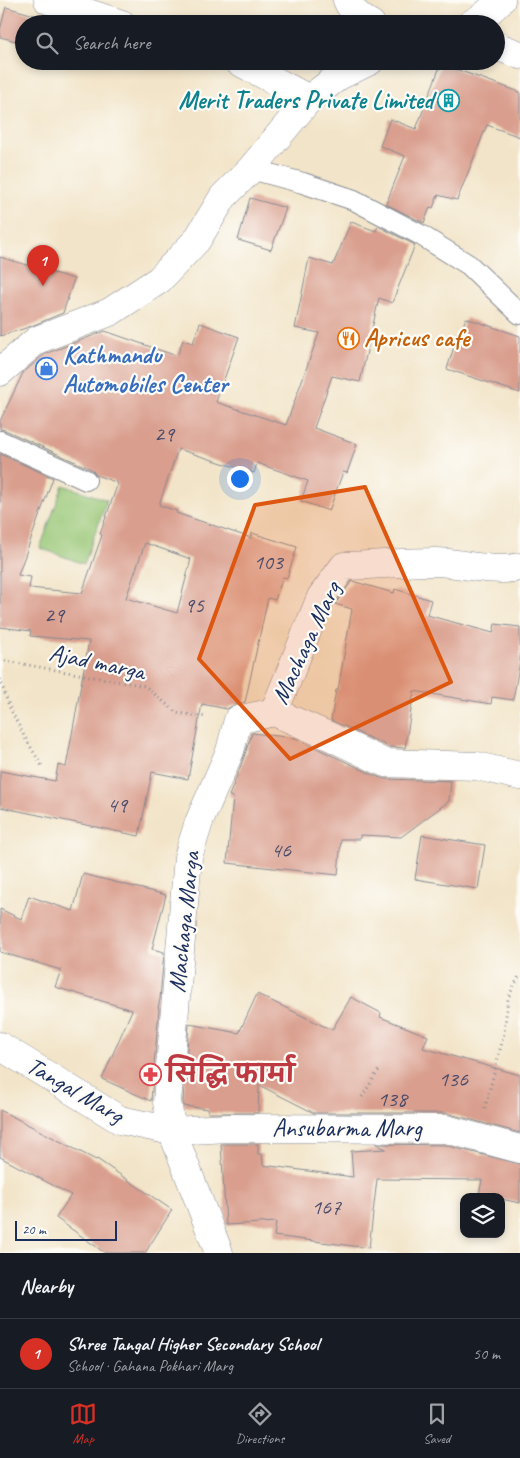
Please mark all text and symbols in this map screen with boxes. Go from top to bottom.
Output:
search box [15,15,505,70]
icon: search [33,29,61,57]
text: Search here [73,31,150,55]
place label: Merit Traders Private Limited [178,84,437,116]
building icon: Merit Traders Private Limited [437,88,461,112]
pin: 1 [27,245,59,286]
place label: Apricus cafe [364,322,472,354]
restaurant icon: Apricus cafe [336,326,360,350]
place label: Kathmandu Automobiles Center [63,339,230,400]
shop icon: Kathmandu Automobiles Center [35,357,59,381]
house number: 29 [154,420,176,448]
your location [227,466,253,492]
house number: 103 [253,548,285,576]
street label: Machaga Marg [264,575,349,709]
house number: 95 [184,591,205,619]
house number: 29 [44,601,66,629]
street label: Ajad marga [46,636,150,688]
house number: 49 [107,791,129,819]
house number: 46 [271,836,292,864]
street label: Machaga Marga [161,848,207,994]
street label: Tangal Marg [21,1049,131,1132]
place label: सिद्धि फार्मा [164,1053,297,1090]
pharmacy icon: सिद्धि फार्मा [138,1062,162,1086]
house number: 136 [438,1065,469,1093]
house number: 138 [377,1085,409,1113]
street label: Ansubarma Marg [272,1112,423,1144]
house number: 167 [311,1193,342,1221]
map controls [460,1193,505,1238]
button: layers [460,1193,505,1238]
scale bar [15,1218,118,1241]
text: 20 m [22,1221,46,1238]
text: Nearby [20,1273,73,1299]
text: Shree Tangal Higher Secondary School [67,1332,319,1356]
text: 1 [32,1344,40,1364]
text: 50 m [473,1344,500,1364]
text: School · Gahana Pokhari Marg [67,1356,233,1376]
tab: Map [69,1400,97,1447]
tab: Directions [236,1400,284,1447]
tab: Saved [423,1400,451,1447]

